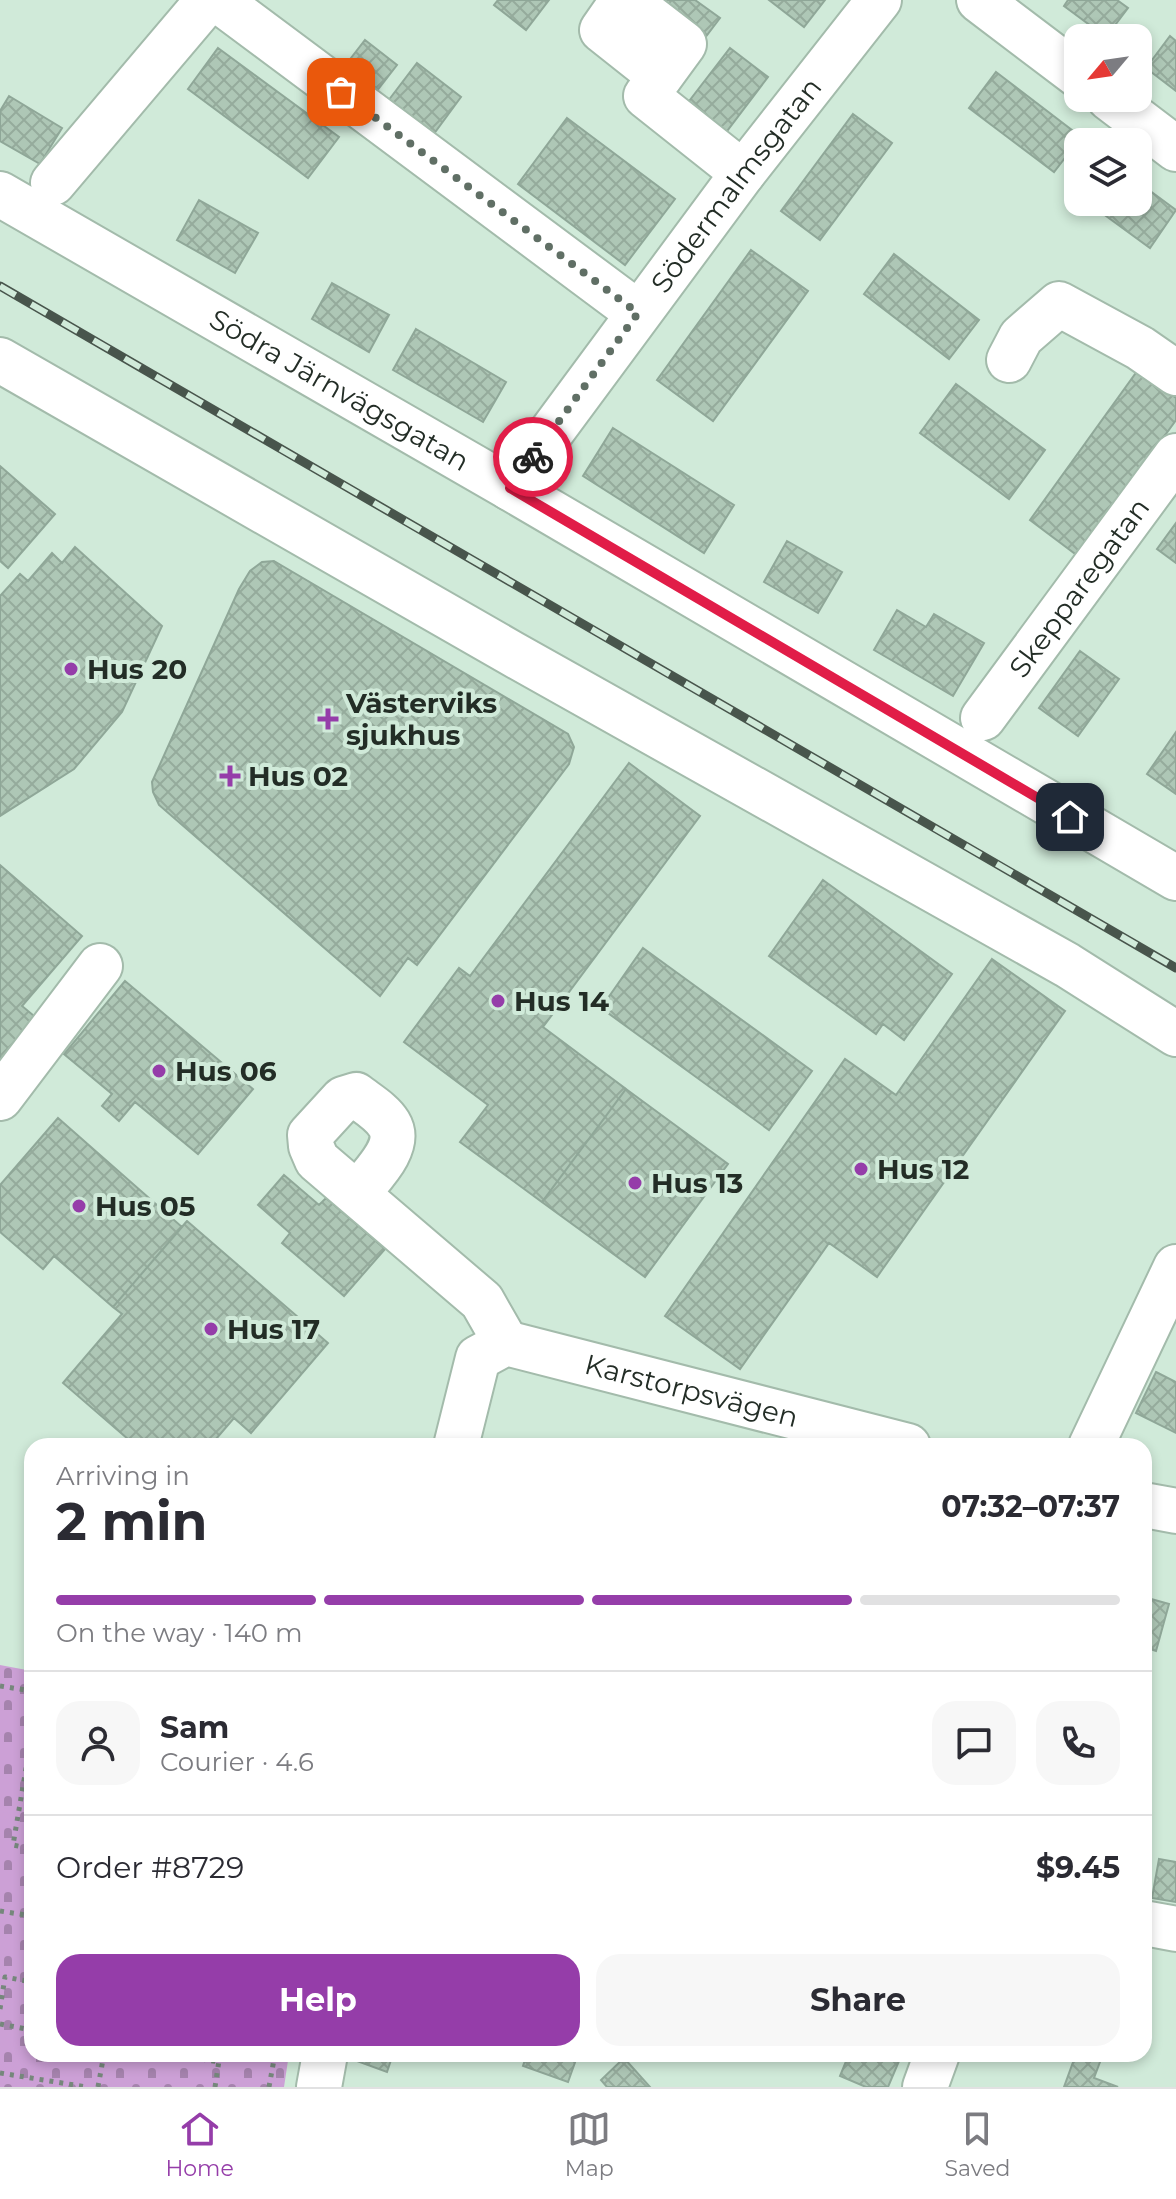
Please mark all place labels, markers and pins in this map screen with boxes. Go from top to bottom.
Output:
pin [307,58,375,126]
place label: Hus 20 [87,652,187,686]
marker: Hus 20 [62,660,80,678]
place label: Västerviks sjukhus [345,686,497,752]
marker: Västerviks sjukhus [317,708,339,730]
place label: Hus 02 [248,759,348,793]
marker: Hus 02 [219,765,241,787]
pin [1036,783,1104,851]
place label: Hus 14 [514,984,610,1018]
marker: Hus 14 [489,992,507,1010]
place label: Hus 06 [175,1054,277,1088]
marker: Hus 06 [150,1062,168,1080]
place label: Hus 12 [877,1152,969,1186]
marker: Hus 12 [852,1160,870,1178]
place label: Hus 13 [651,1166,743,1200]
marker: Hus 13 [626,1174,644,1192]
place label: Hus 05 [95,1189,195,1223]
marker: Hus 05 [70,1197,88,1215]
place label: Hus 17 [227,1312,320,1346]
marker: Hus 17 [202,1320,220,1338]

